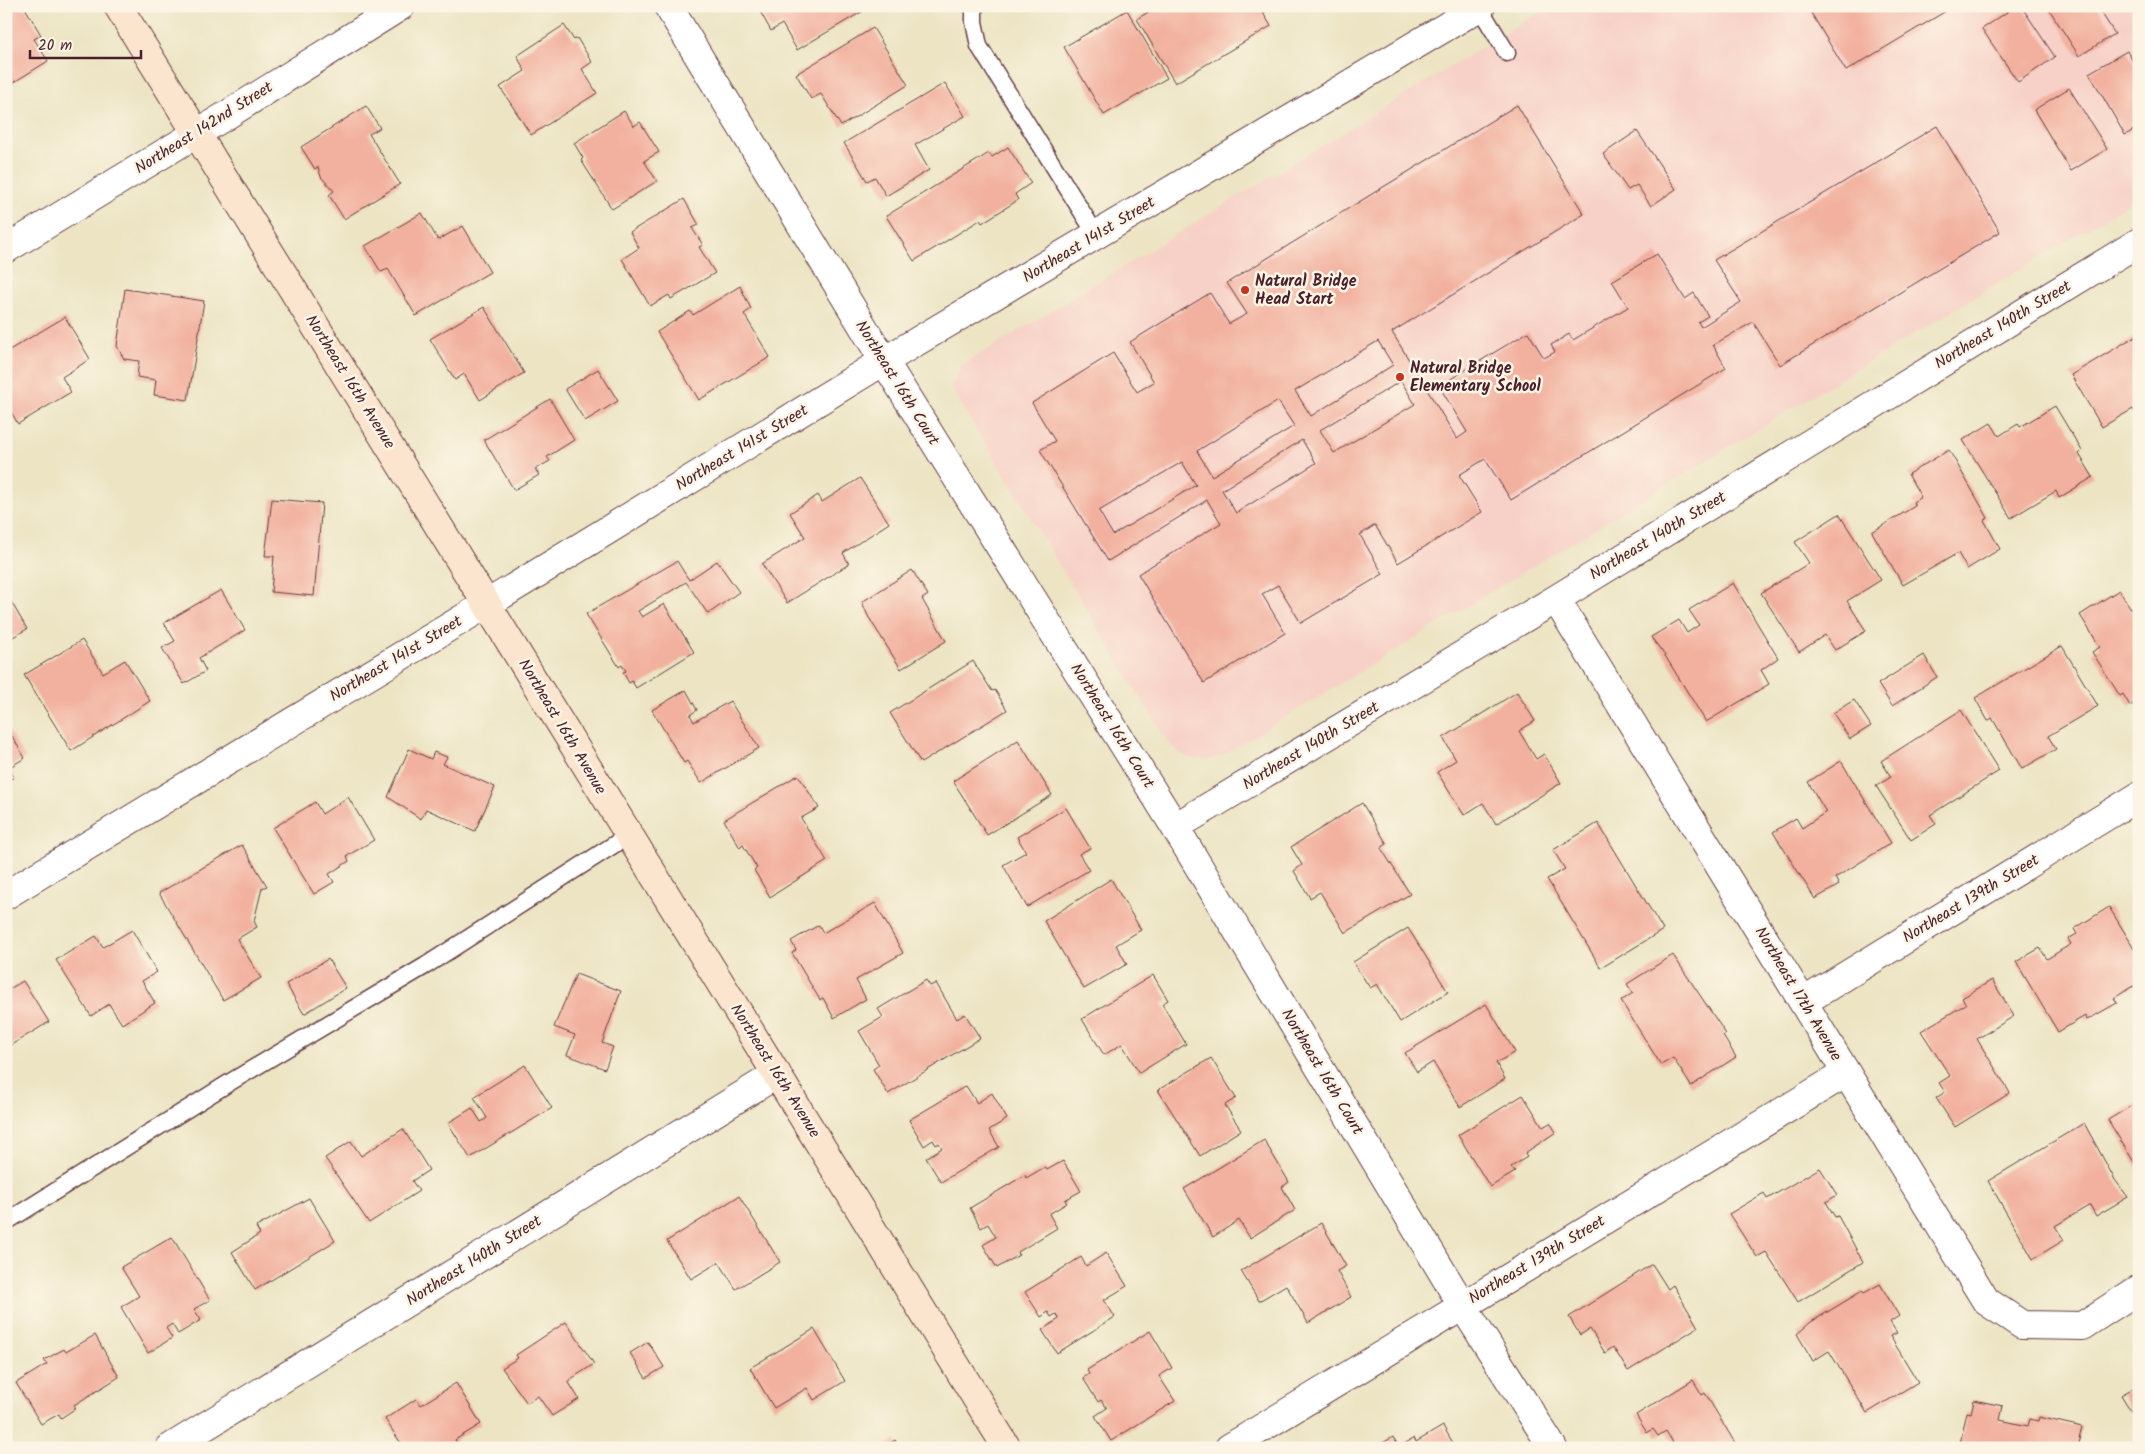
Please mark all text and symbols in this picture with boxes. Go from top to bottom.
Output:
scale bar [30,28,141,60]
text: 20 m [38,34,72,58]
street label: Northeast 142nd Street [130,75,279,181]
street label: Northeast 141st Street [1018,190,1161,290]
place label: Natural Bridge Head Start [1255,269,1357,312]
street label: Northeast 140th Street [1930,274,2077,376]
marker: Natural Bridge Head Start [1239,284,1251,296]
street label: Northeast 16th Avenue [298,310,402,454]
street label: Northeast 16th Court [848,316,946,451]
place label: Natural Bridge Elementary School [1410,356,1542,399]
marker: Natural Bridge Elementary School [1394,371,1406,383]
street label: Northeast 141st Street [671,398,814,498]
street label: Northeast 140th Street [1585,485,1732,587]
street label: Northeast 141st Street [325,609,468,709]
street label: Northeast 16th Avenue [512,654,612,800]
street label: Northeast 16th Court [1063,659,1161,794]
street label: Northeast 140th Street [1238,695,1385,797]
street label: Northeast 139th Street [1898,848,2045,950]
street label: Northeast 17th Avenue [1748,922,1848,1066]
street label: Northeast 16th Avenue [723,999,827,1143]
street label: Northeast 16th Court [1274,1004,1370,1141]
street label: Northeast 140th Street [401,1209,547,1313]
street label: Northeast 139th Street [1464,1209,1611,1311]

